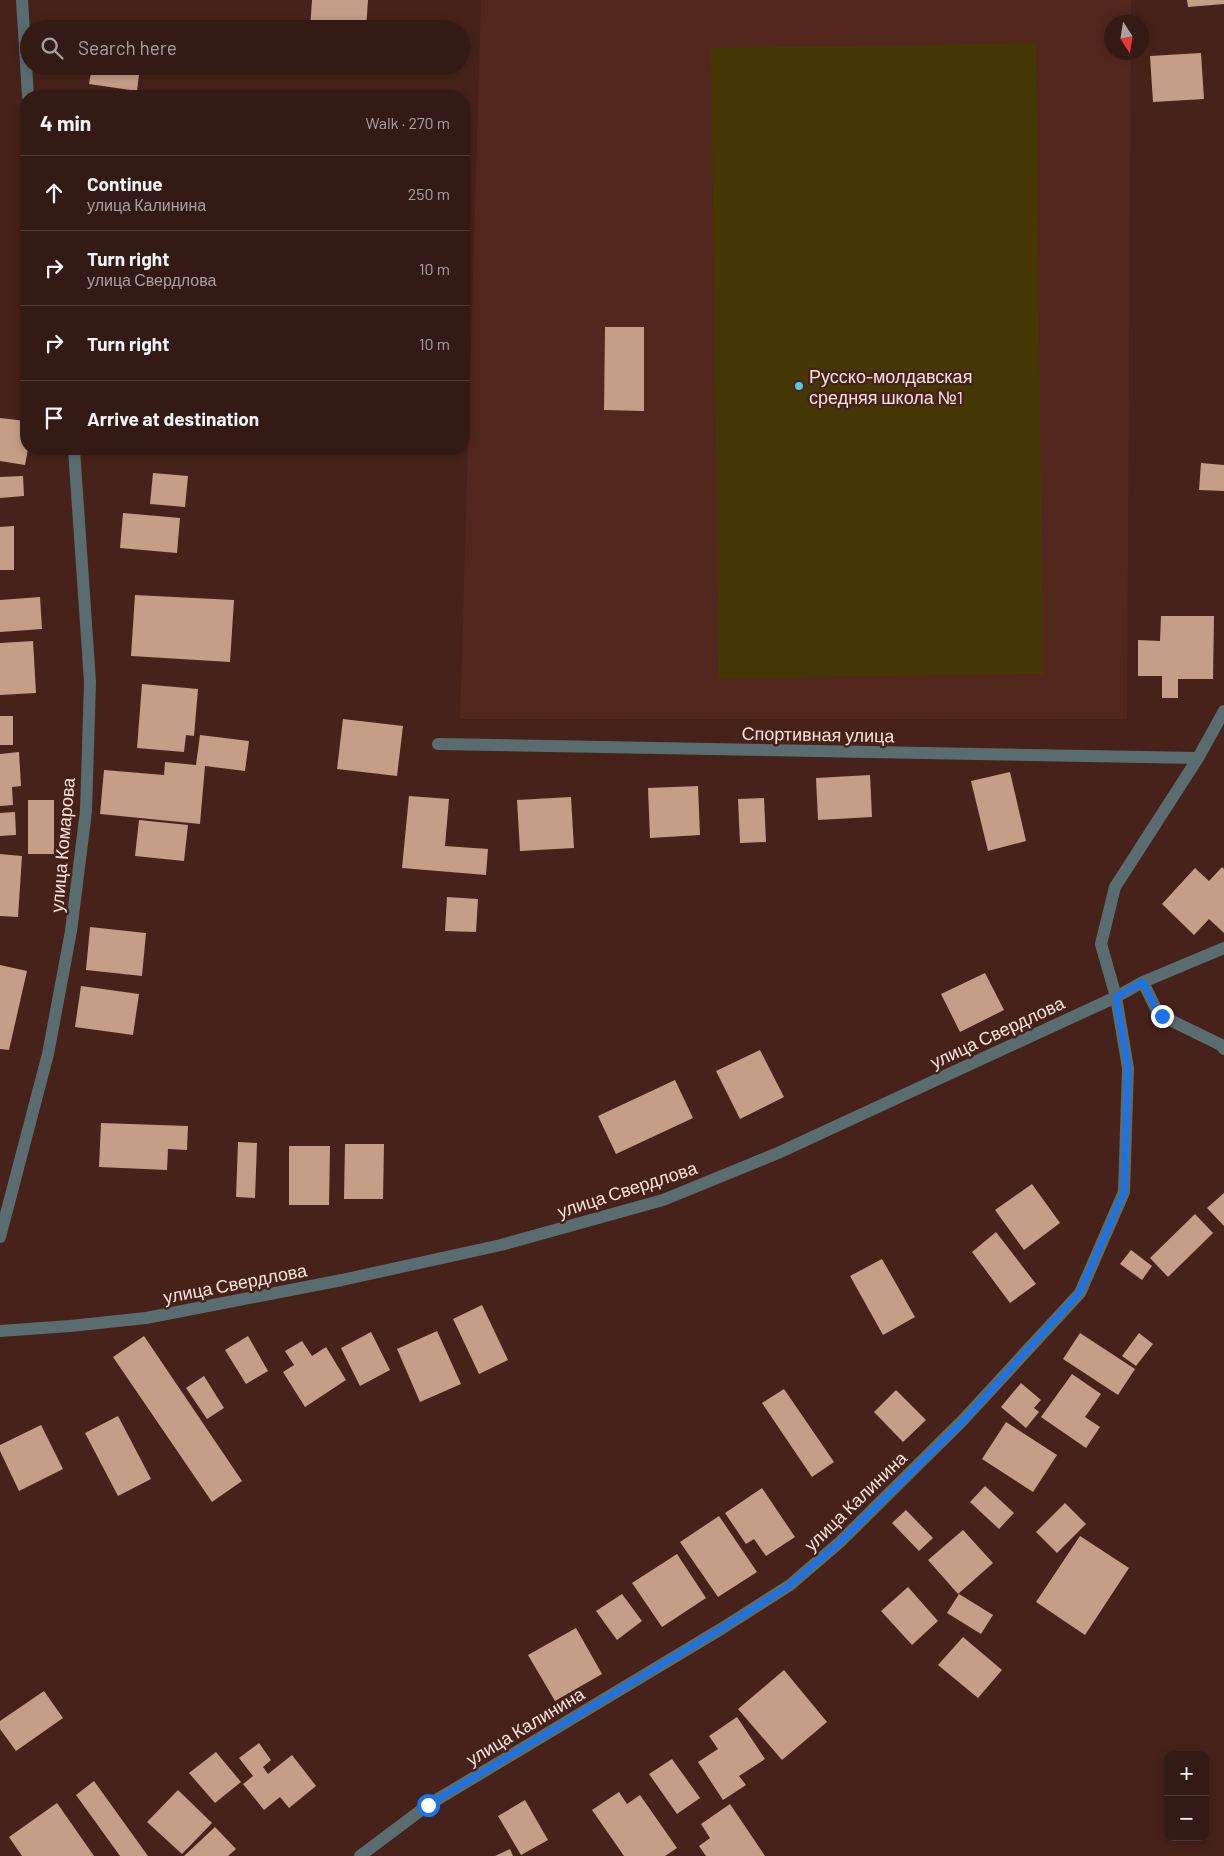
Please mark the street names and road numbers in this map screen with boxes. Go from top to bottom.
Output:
street label: Спортивная улица [741,722,896,746]
street label: улица Комарова [45,776,79,913]
street label: улица Свердлова [926,991,1069,1073]
street label: улица Свердлова [554,1156,701,1222]
street label: улица Свердлова [161,1258,310,1308]
street label: улица Калинина [799,1446,912,1555]
street label: улица Калинина [462,1682,589,1770]

